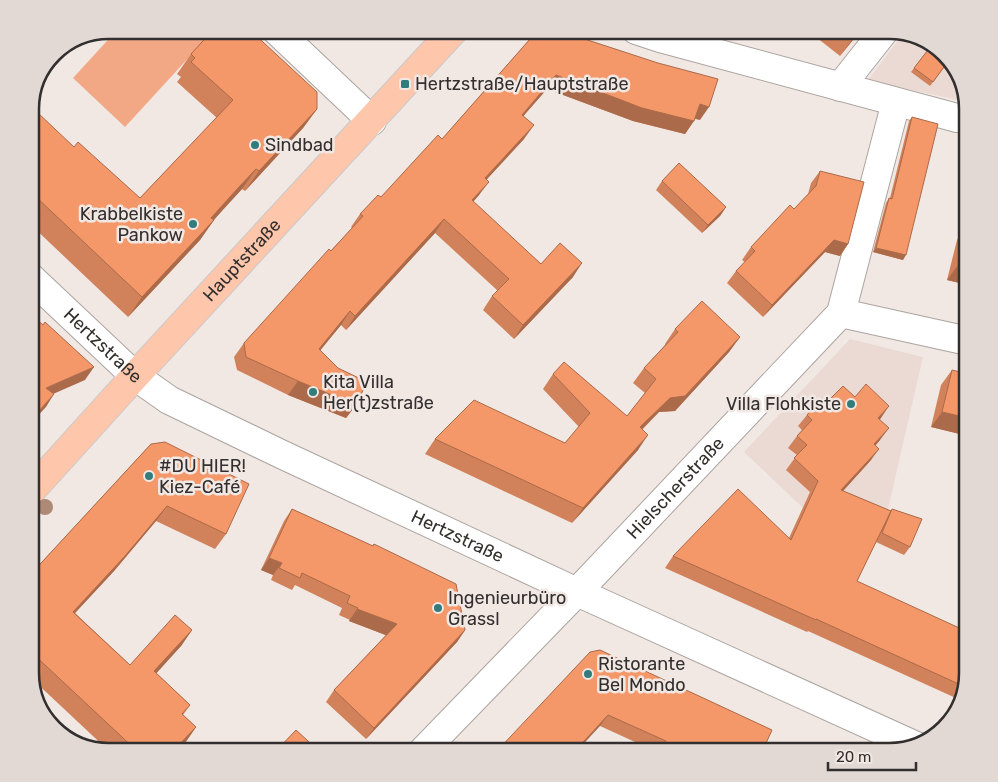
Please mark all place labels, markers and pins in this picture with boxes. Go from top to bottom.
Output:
place label: Hertzstraße/Hauptstraße [415,73,629,95]
marker: Hertzstraße/Hauptstraße [399,78,411,90]
place label: Sindbad [265,134,334,156]
marker: Sindbad [249,139,261,151]
place label: Krabbelkiste Pankow [80,203,183,246]
marker: Krabbelkiste Pankow [187,218,199,230]
place label: Kita Villa Her(t)zstraße [323,371,434,414]
marker: Kita Villa Her(t)zstraße [307,386,319,398]
place label: Villa Flohkiste [726,393,841,415]
marker: Villa Flohkiste [845,398,857,410]
place label: #DU HIER! Kiez-Café [159,455,246,498]
marker: #DU HIER! Kiez-Café [143,470,155,482]
place label: Ingenieurbüro Grassl [448,587,566,630]
marker: Ingenieurbüro Grassl [432,602,444,614]
place label: Ristorante Bel Mondo [598,653,685,696]
marker: Ristorante Bel Mondo [582,668,594,680]

